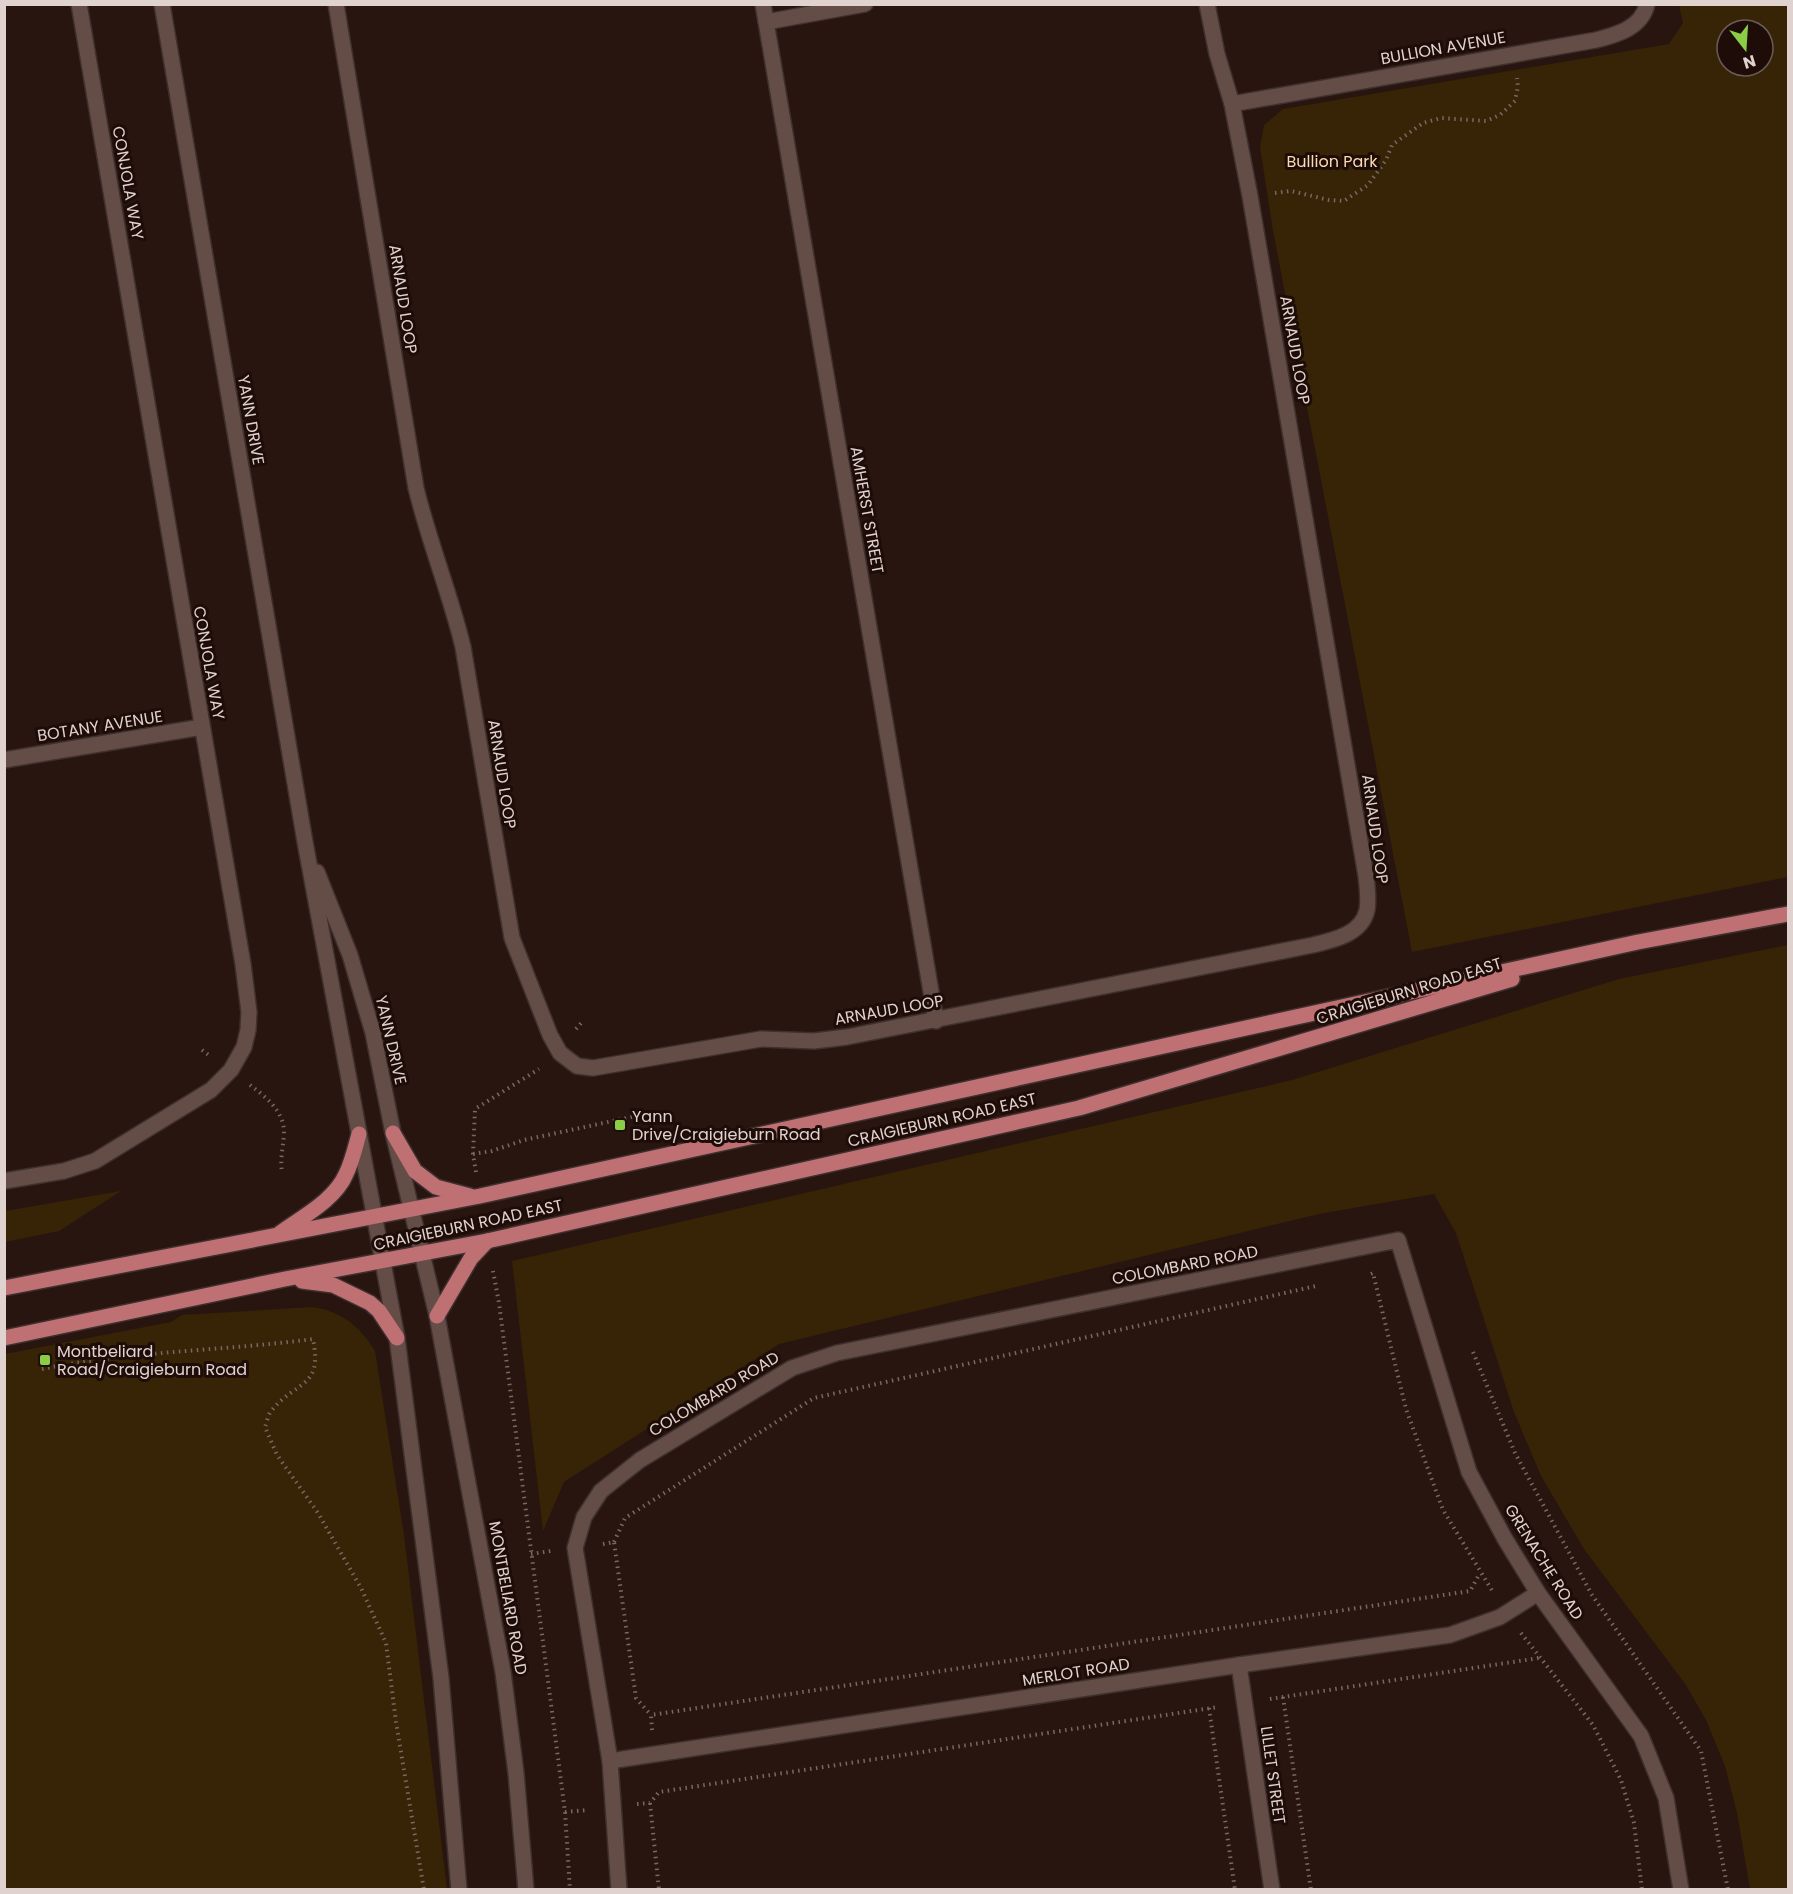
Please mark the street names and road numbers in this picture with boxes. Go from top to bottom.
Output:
street label: BULLION AVENUE [1379,26,1507,70]
street label: CONJOLA WAY [107,124,149,242]
street label: ARNAUD LOOP [383,243,423,355]
street label: ARNAUD LOOP [1274,294,1316,406]
street label: YANN DRIVE [232,373,270,467]
street label: AMHERST STREET [844,445,890,576]
street label: CONJOLA WAY [188,604,230,722]
street label: BOTANY AVENUE [36,705,164,747]
street label: ARNAUD LOOP [482,718,522,830]
street label: ARNAUD LOOP [1356,773,1394,885]
street label: CRAIGIEBURN ROAD EAST [1313,952,1505,1030]
street label: ARNAUD LOOP [833,989,945,1031]
street label: YANN DRIVE [370,993,412,1087]
street label: CRAIGIEBURN ROAD EAST [845,1087,1039,1153]
street label: CRAIGIEBURN ROAD EAST [371,1194,565,1256]
street label: COLOMBARD ROAD [1110,1240,1260,1290]
street label: COLOMBARD ROAD [644,1346,784,1442]
street label: GRENACHE ROAD [1499,1500,1589,1624]
street label: MONTBELIARD ROAD [483,1519,533,1677]
street label: MERLOT ROAD [1021,1652,1131,1692]
street label: LILLET STREET [1255,1725,1291,1826]

